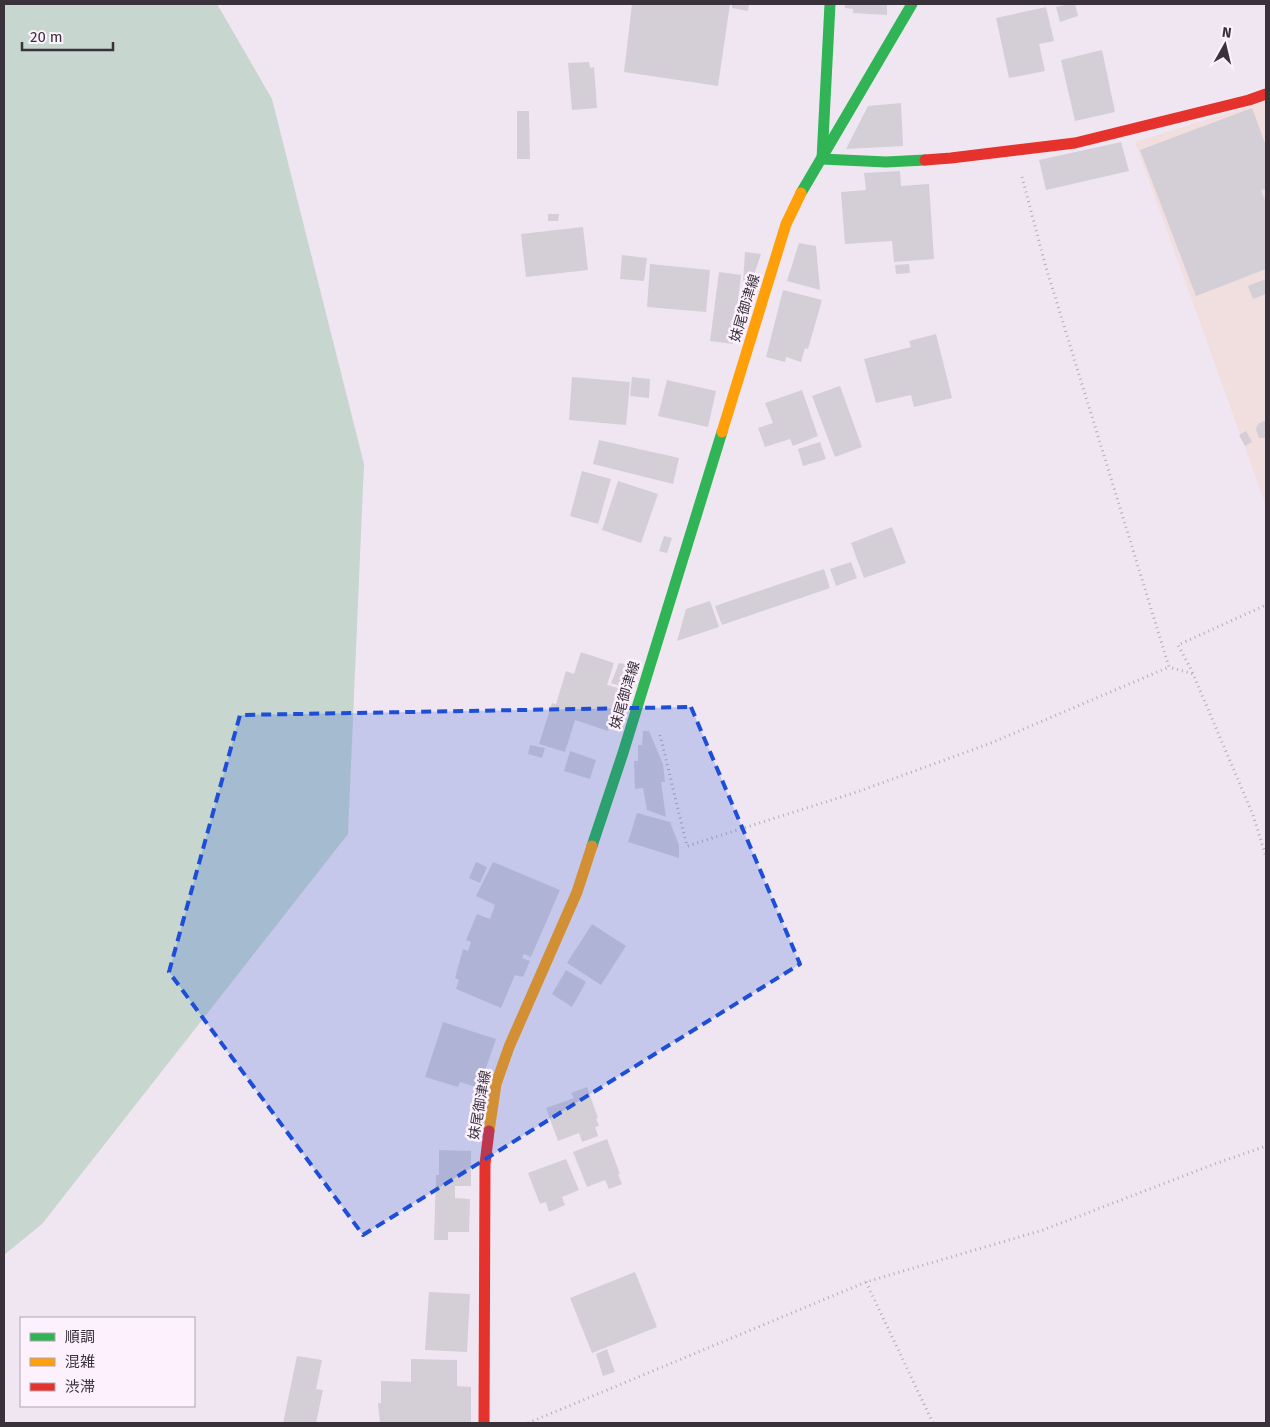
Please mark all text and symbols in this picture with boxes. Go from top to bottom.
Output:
scale bar [22,20,114,52]
north arrow [1200,20,1250,70]
text: N [1221,24,1233,42]
text: 20 m [30,28,63,46]
street label: 妹尾御津線 [727,272,763,344]
street label: 妹尾御津線 [607,659,643,731]
street label: 妹尾御津線 [466,1069,494,1141]
legend [20,1317,195,1407]
text: 順調 [65,1328,95,1346]
text: 混雑 [65,1353,95,1371]
text: 渋滞 [65,1378,95,1396]

